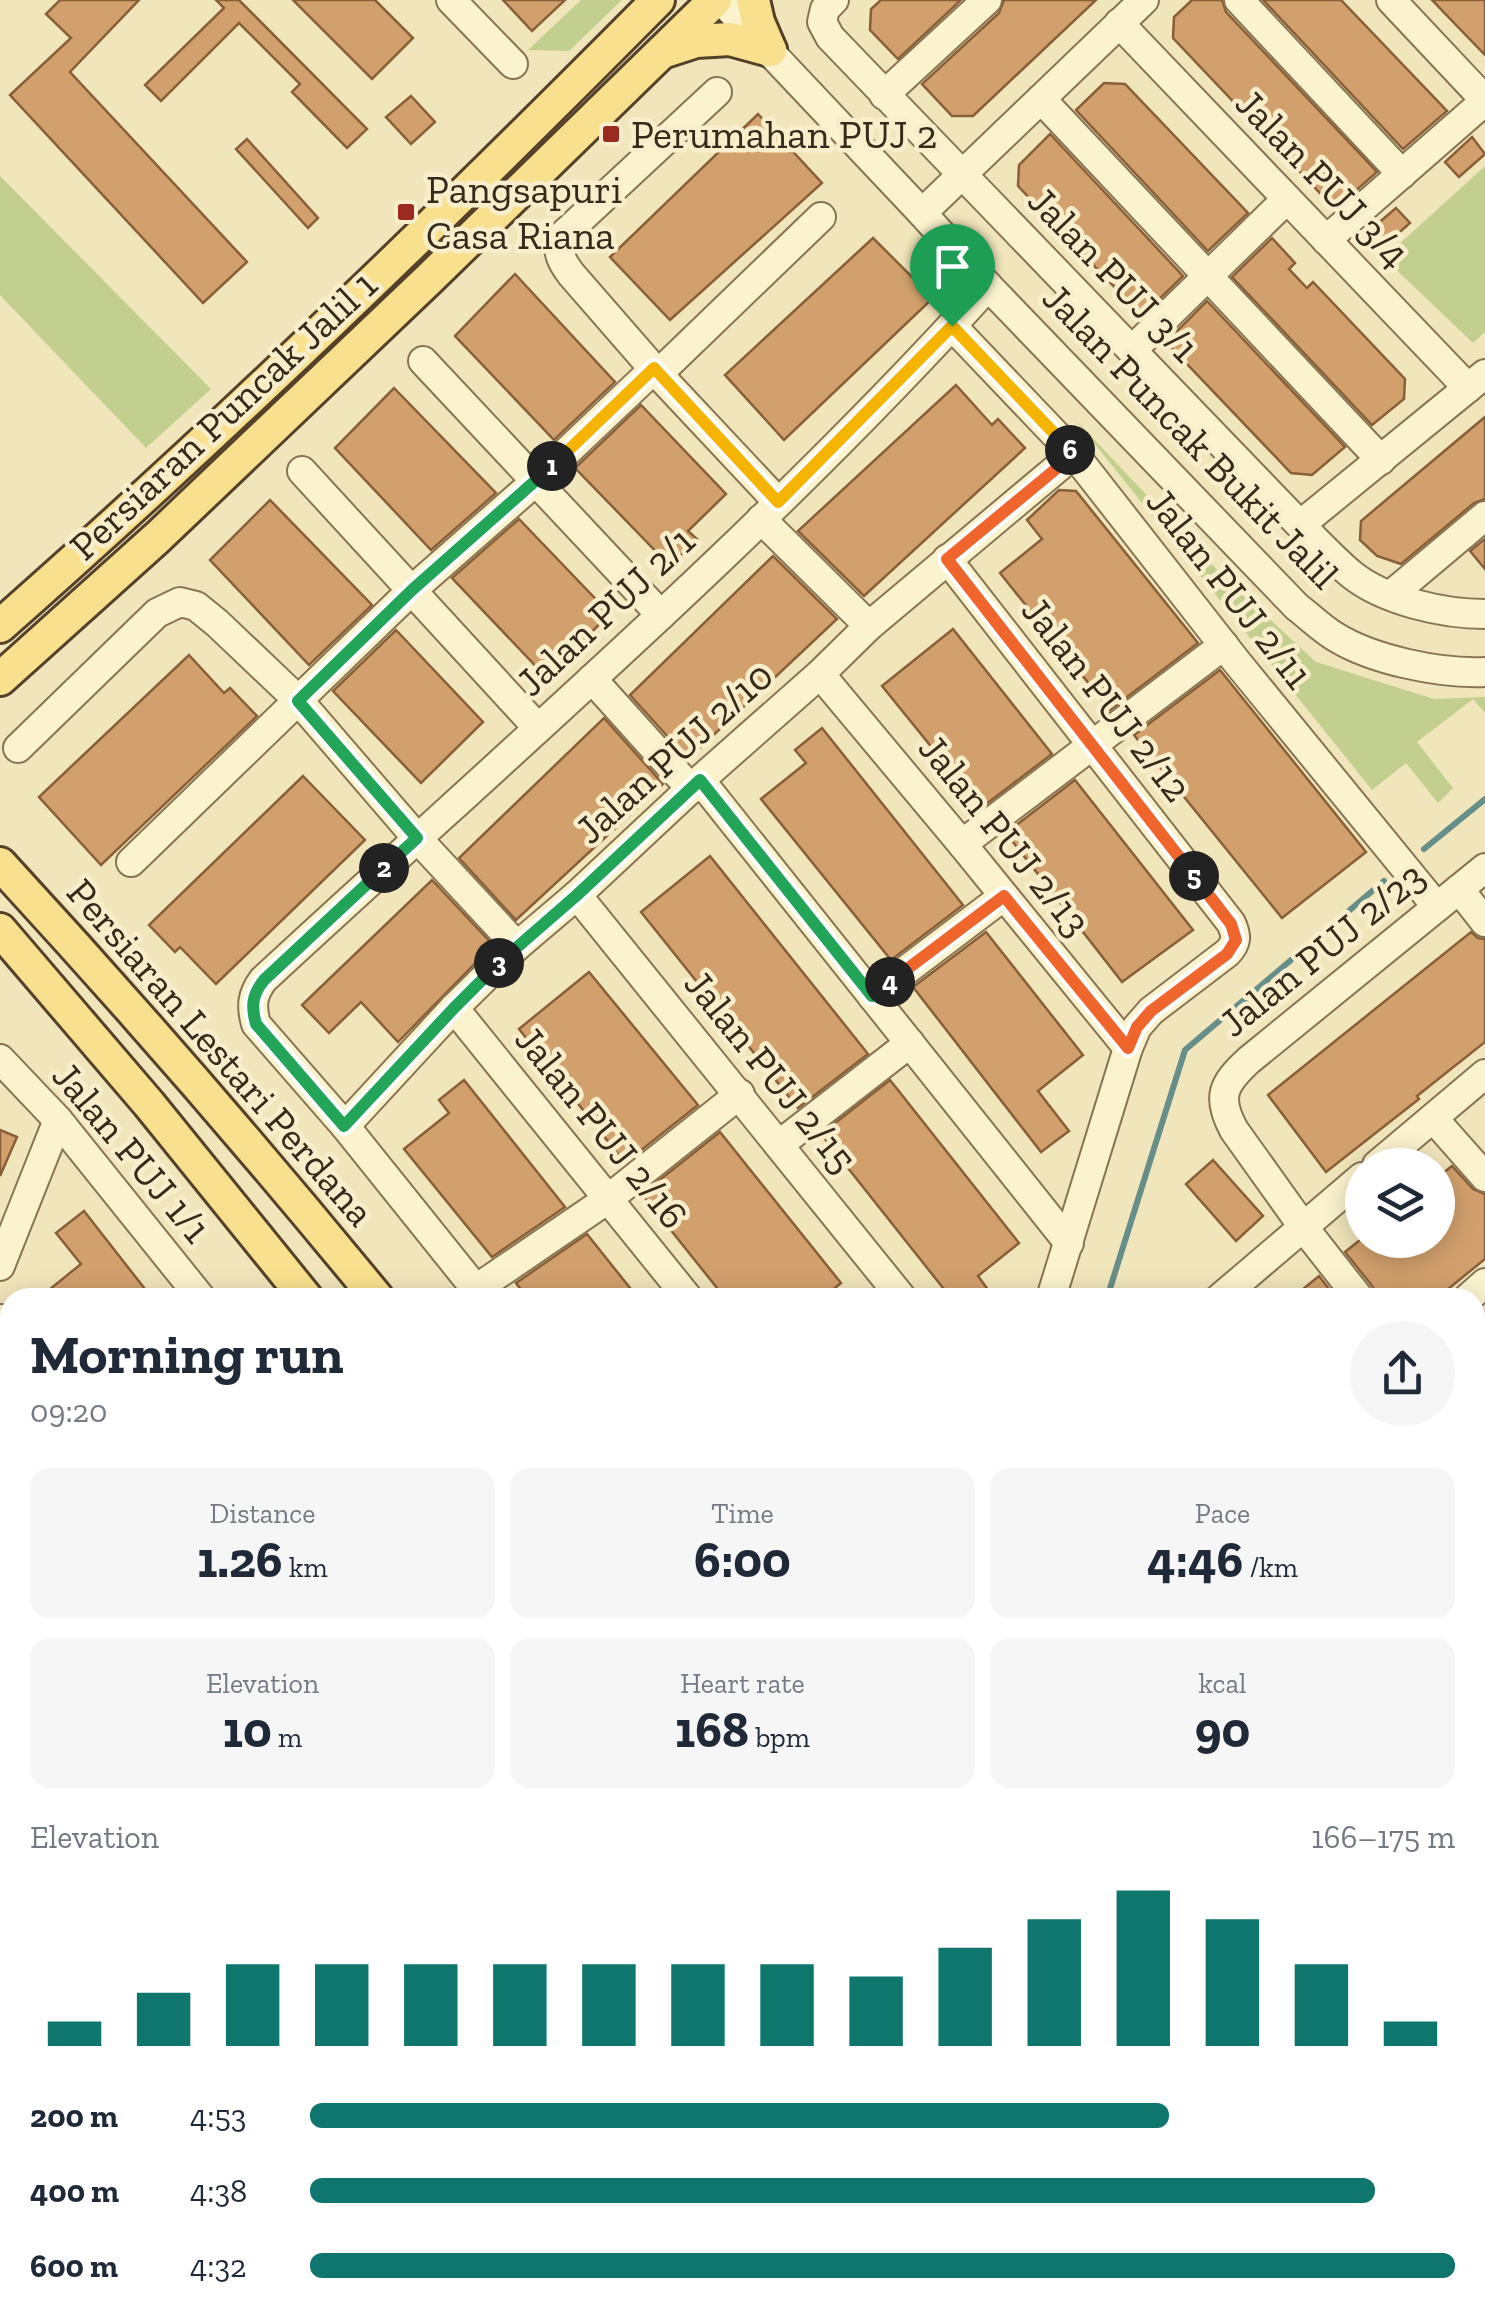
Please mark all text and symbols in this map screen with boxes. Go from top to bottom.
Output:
street label: Jalan PUJ 3/4 [1226,79,1420,277]
place label: Perumahan PUJ 2 [631,110,937,158]
marker: Perumahan PUJ 2 [600,123,622,145]
place label: Pangsapuri Casa Riana [426,165,622,259]
street label: Jalan PUJ 3/1 [1019,176,1209,372]
marker: Pangsapuri Casa Riana [395,201,417,223]
pin [910,224,995,327]
icon: arrive [925,239,980,294]
street label: Persiaran Puncak Jalil 1 [59,260,387,570]
street label: Jalan Puncak Bukit Jalil [1033,274,1349,598]
pin: 6 [1045,425,1095,475]
text: 6 [1062,433,1078,466]
pin: 1 [527,441,577,491]
text: 1 [546,449,558,482]
street label: Jalan PUJ 2/11 [1137,478,1323,698]
street label: Jalan PUJ 2/1 [506,516,704,706]
street label: Jalan PUJ 2/12 [1012,587,1202,811]
street label: Jalan PUJ 2/10 [565,651,783,853]
street label: Jalan PUJ 2/13 [909,724,1101,946]
pin: 2 [359,843,409,893]
text: 2 [376,851,392,884]
pin: 5 [1169,851,1219,901]
street label: Jalan PUJ 2/23 [1210,852,1434,1046]
text: 5 [1187,859,1201,892]
street label: Persiaran Lestari Perdana [57,869,385,1235]
pin: 3 [474,938,524,988]
text: 3 [492,946,506,979]
pin: 4 [865,957,915,1007]
street label: Jalan PUJ 2/15 [675,960,867,1182]
text: 4 [882,965,898,998]
street label: Jalan PUJ 2/16 [506,1016,698,1238]
street label: Jalan PUJ 1/1 [43,1052,221,1252]
map controls [1345,1148,1455,1258]
button: layers [1345,1148,1455,1258]
text: Morning run [30,1321,344,1387]
button: share [1350,1321,1455,1426]
text: 09:20 [30,1392,108,1430]
text: Distance [210,1497,315,1530]
text: Time [711,1497,774,1530]
text: Pace [1195,1497,1250,1530]
text: 1.26 [197,1530,283,1590]
text: 6:00 [694,1530,791,1590]
text: 4:46 [1147,1530,1243,1590]
text: km [283,1551,328,1584]
text: /km [1243,1551,1298,1584]
text: Elevation [206,1667,319,1700]
text: Heart rate [680,1667,805,1700]
text: kcal [1199,1667,1247,1700]
text: 10 [223,1700,272,1760]
text: 168 [675,1700,749,1760]
text: 90 [1195,1700,1250,1760]
text: m [272,1721,302,1754]
text: bpm [749,1721,810,1754]
text: Elevation [30,1818,159,1856]
text: 166–175 m [1311,1818,1455,1856]
text: 200 m [30,2097,118,2135]
text: 4:53 [190,2097,246,2135]
text: 400 m [30,2172,119,2210]
text: 4:38 [190,2172,247,2210]
text: 600 m [30,2247,118,2285]
text: 4:32 [190,2247,247,2285]

